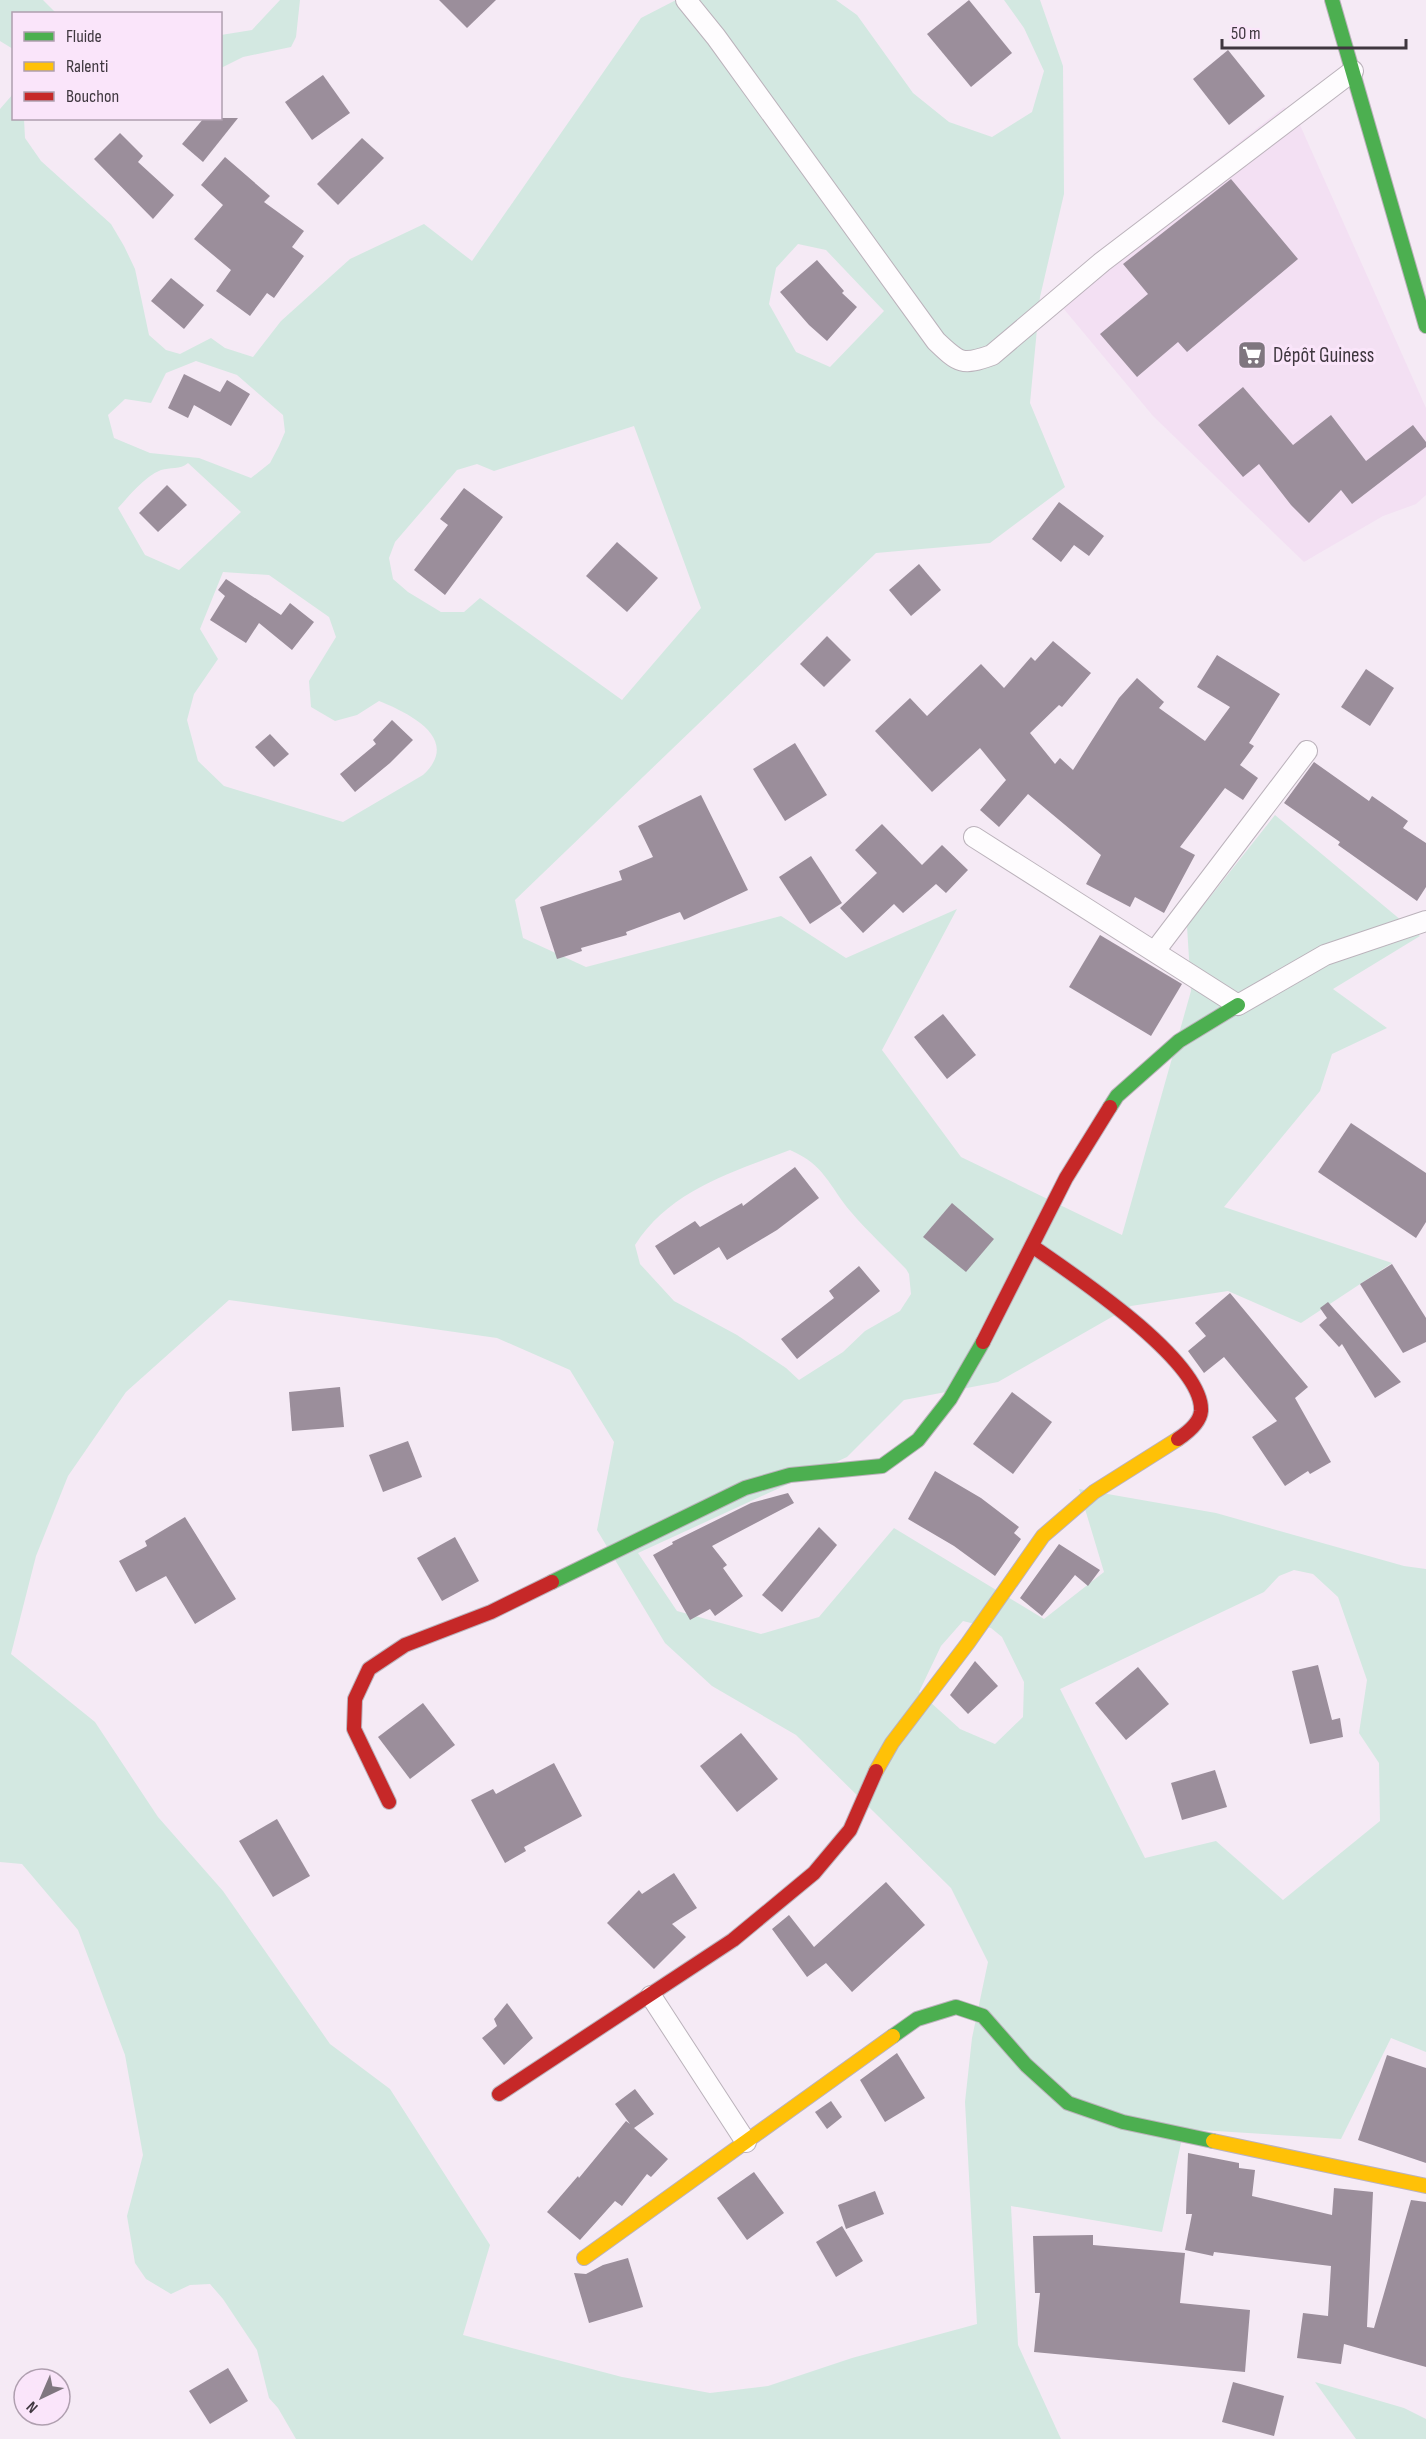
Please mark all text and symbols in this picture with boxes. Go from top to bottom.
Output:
legend [12,12,222,120]
scale bar [1222,12,1406,50]
text: 50 m [1231,23,1261,44]
text: Fluide [66,26,102,47]
text: Ralenti [66,56,108,77]
text: Bouchon [66,86,119,107]
supermarket icon: Dépôt Guiness [1236,339,1268,371]
place label: Dépôt Guiness [1273,343,1374,368]
north arrow [12,2367,72,2427]
text: N [23,2397,42,2417]

